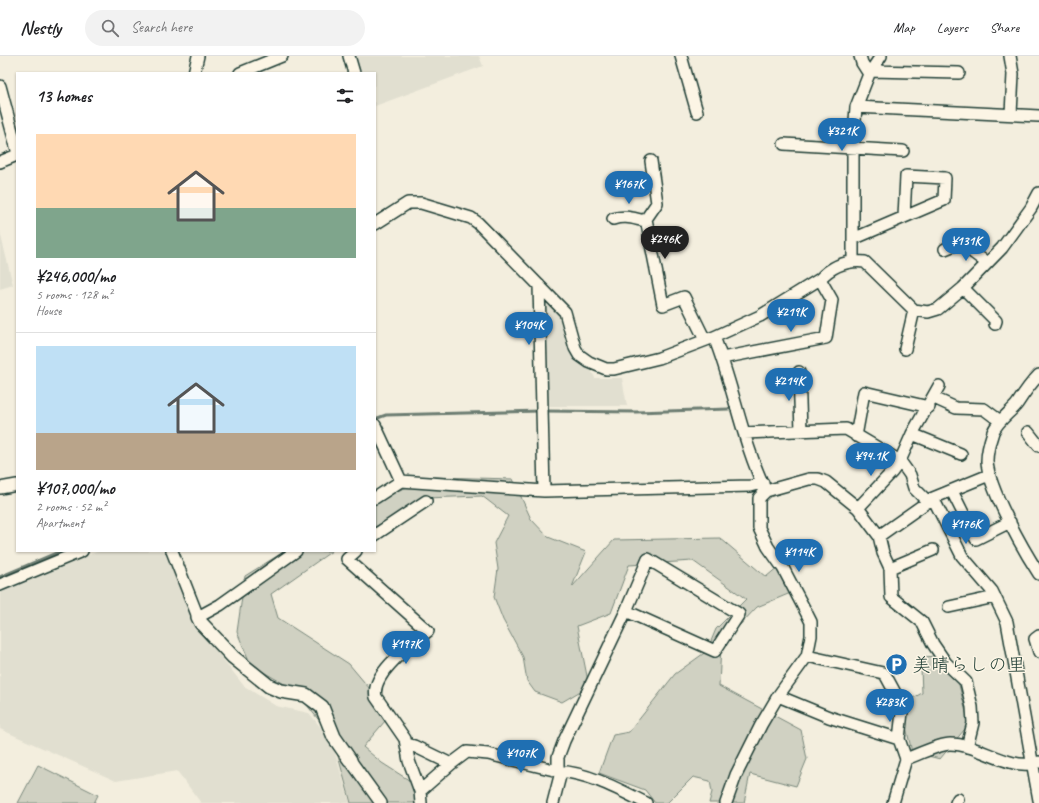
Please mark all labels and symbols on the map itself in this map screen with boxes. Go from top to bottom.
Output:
pin: ¥321K [814,118,870,152]
pin: ¥167K [601,171,657,205]
pin: ¥246K [637,226,693,260]
pin: ¥131K [938,228,994,262]
pin: ¥219K [763,299,819,333]
pin: ¥104K [501,312,557,346]
pin: ¥214K [761,368,817,402]
pin: ¥94.1K [838,443,904,477]
pin: ¥176K [938,511,994,545]
pin: ¥114K [771,539,827,573]
pin: ¥197K [378,631,434,665]
parking icon: 美晴らしの里 [884,651,910,677]
place label: 美晴らしの里 [912,653,1026,677]
pin: ¥283K [862,689,918,723]
pin: ¥107K [493,740,549,774]

